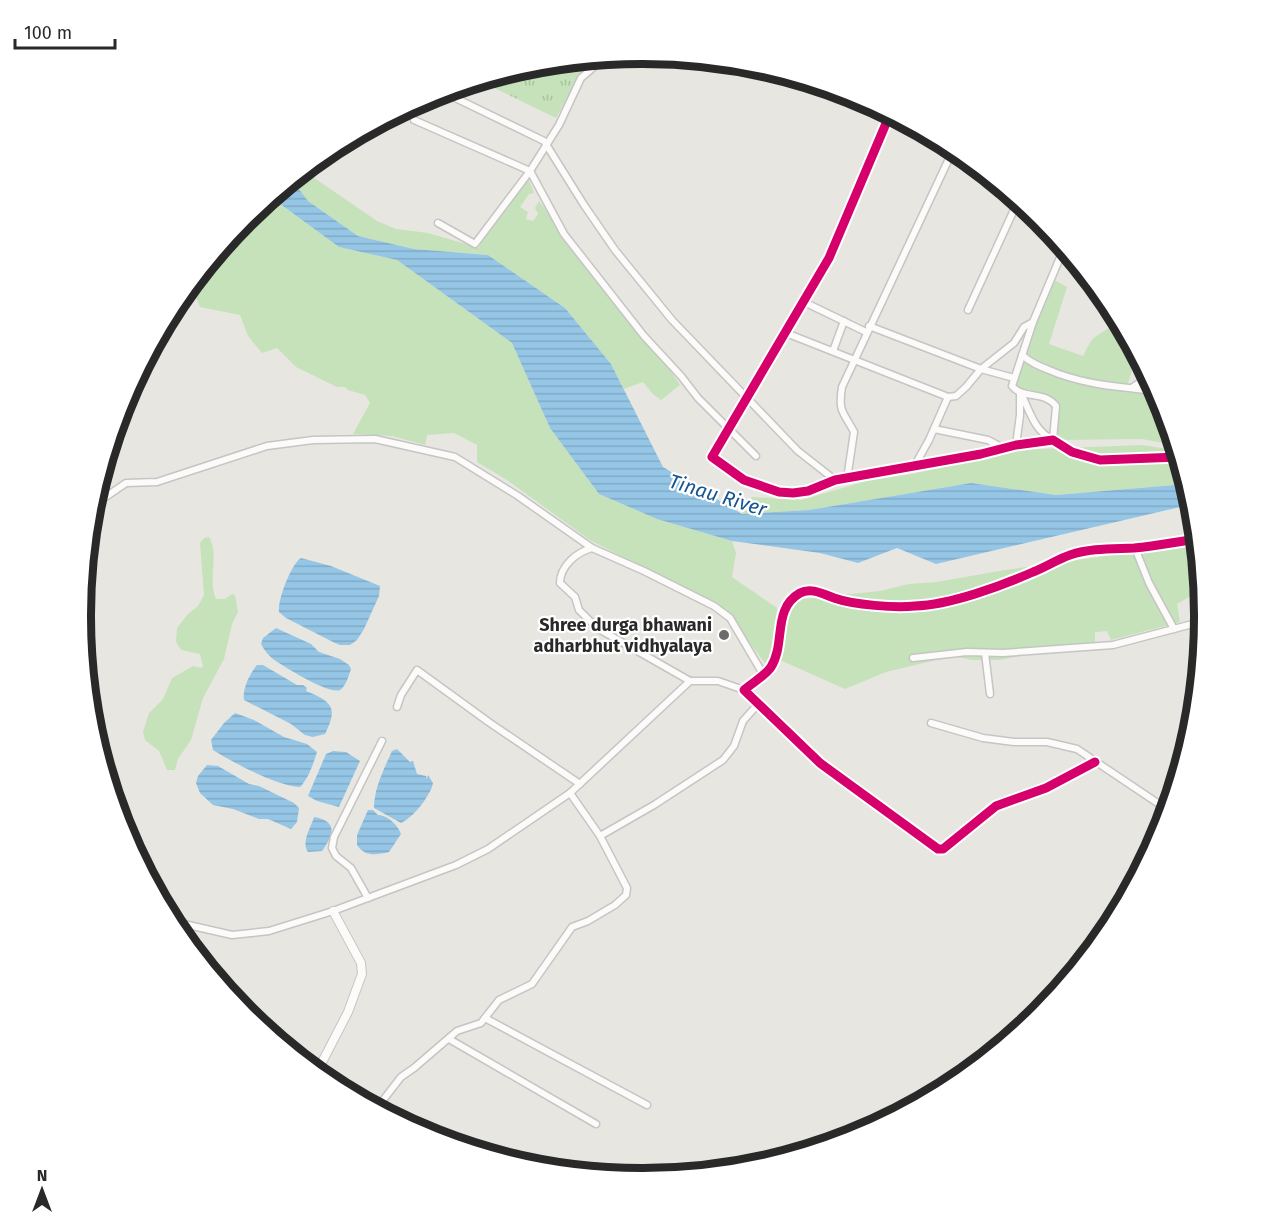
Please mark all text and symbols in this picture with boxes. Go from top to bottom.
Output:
scale bar [15,12,116,50]
text: 100 m [24,22,72,44]
water label: Tinau River [666,469,771,522]
place label: Shree durga bhawani adharbhut vidhyalaya [534,614,712,657]
marker: Shree durga bhawani adharbhut vidhyalaya [717,628,731,642]
north arrow [12,1160,72,1220]
text: N [37,1166,47,1185]

